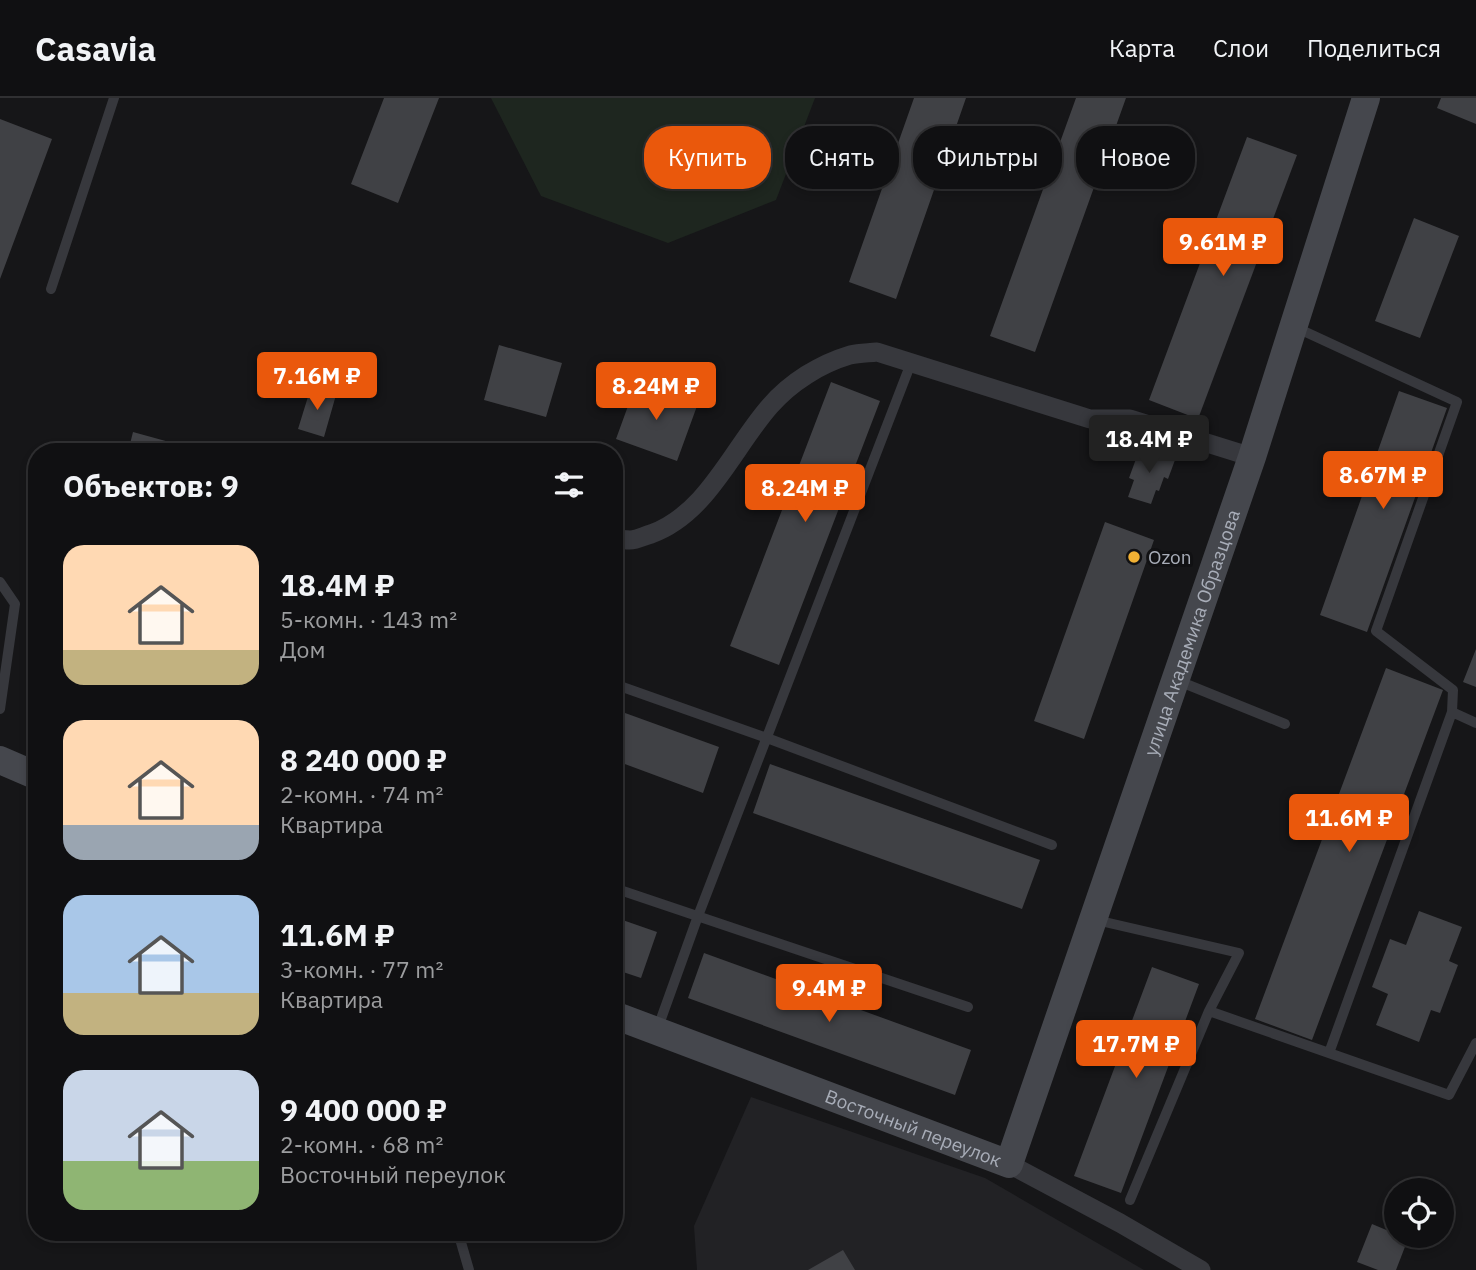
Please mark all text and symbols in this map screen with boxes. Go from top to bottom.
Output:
text: Casavia [35,27,156,70]
text: Карта [1109,32,1175,64]
text: Слои [1213,32,1269,64]
text: Поделиться [1307,32,1441,64]
chip: Купить [644,126,771,189]
chip: Снять [785,126,899,189]
chip: Фильтры [913,126,1062,189]
chip: Новое [1076,126,1195,189]
pin: 9.61M ₽ [1158,218,1288,278]
text: 9.61M ₽ [1179,226,1267,256]
pin: 7.16M ₽ [252,352,382,412]
text: 7.16M ₽ [273,360,361,390]
pin: 8.24M ₽ [591,362,721,422]
text: 8.24M ₽ [612,370,700,400]
pin: 18.4M ₽ [1084,416,1214,475]
text: 18.4M ₽ [1105,423,1193,453]
pin: 8.67M ₽ [1318,452,1448,511]
text: 8.67M ₽ [1339,459,1427,489]
pin: 8.24M ₽ [740,464,870,524]
text: Объектов: 9 [63,466,239,505]
icon: filters [550,466,588,504]
text: 8.24M ₽ [761,472,849,502]
street label: улица Академика Образцова [1138,506,1245,759]
place label: Ozon [1148,545,1192,569]
marker: Ozon [1126,549,1142,565]
text: 18.4M ₽ [280,565,395,604]
icon: home [119,573,203,657]
text: 5-комн. · 143 m² [280,604,457,634]
text: Дом [280,634,325,664]
text: 8 240 000 ₽ [280,740,447,779]
icon: home [119,748,203,832]
text: 2-комн. · 74 m² [280,779,443,809]
pin: 11.6M ₽ [1284,794,1414,854]
text: 11.6M ₽ [1305,802,1393,832]
text: Квартира [280,809,383,839]
text: 11.6M ₽ [280,915,395,954]
icon: home [119,923,203,1007]
text: 3-комн. · 77 m² [280,954,443,984]
pin: 9.4M ₽ [772,964,886,1024]
text: 9.4M ₽ [792,972,866,1002]
text: Квартира [280,984,383,1014]
pin: 17.7M ₽ [1071,1020,1201,1080]
text: 17.7M ₽ [1092,1028,1180,1058]
street label: Восточный переулок [822,1084,1005,1172]
text: 9 400 000 ₽ [280,1090,447,1129]
icon: home [119,1098,203,1182]
text: 2-комн. · 68 m² [280,1129,443,1159]
text: Восточный переулок [280,1159,506,1189]
map controls [1384,1178,1454,1248]
button: locate [1384,1178,1454,1248]

